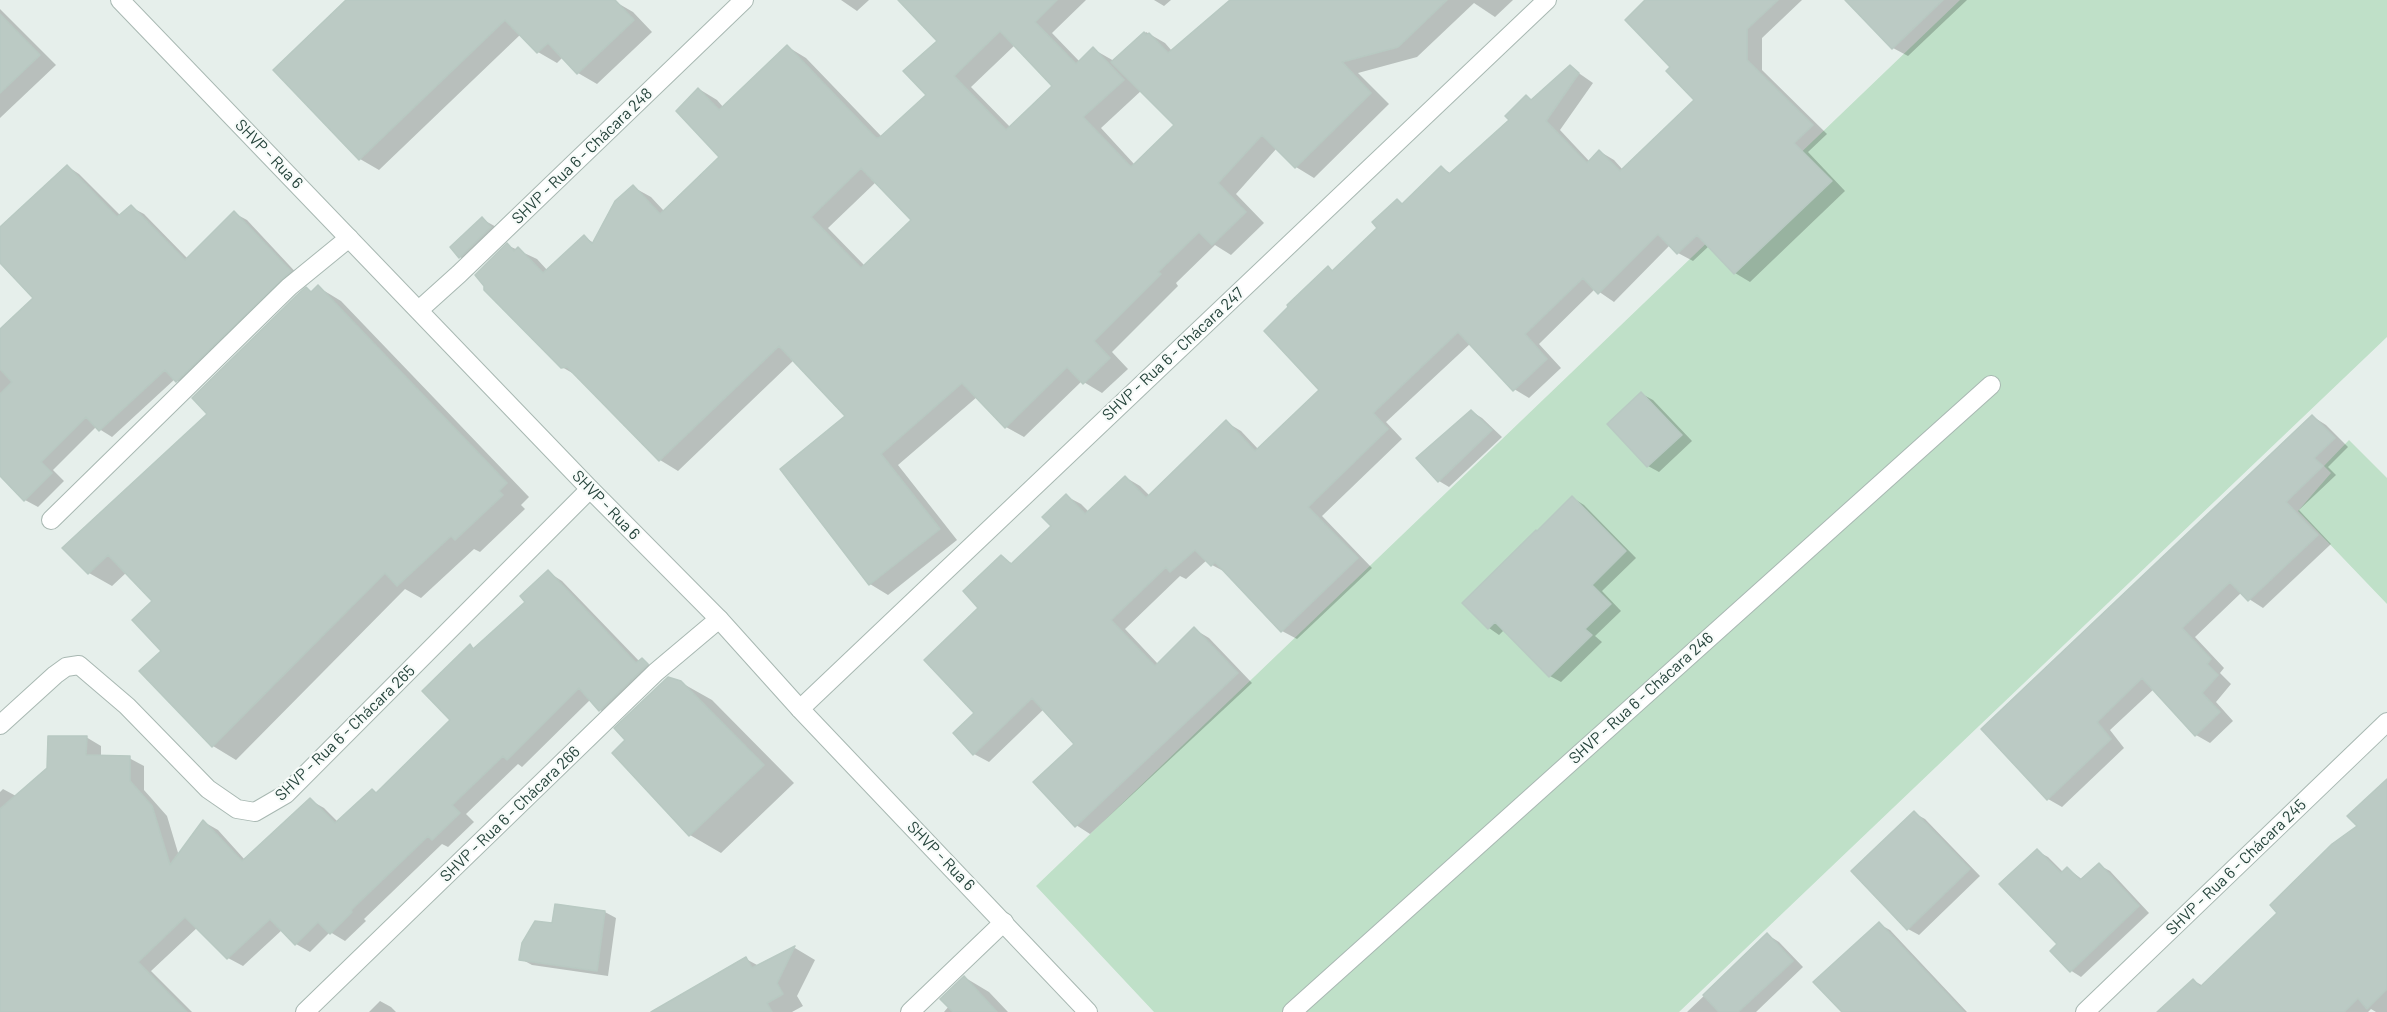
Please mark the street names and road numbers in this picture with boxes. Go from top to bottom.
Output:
street label: SHVP - Rua 6 - Chácara 248 [508,84,656,228]
street label: SHVP - Rua 6 [231,115,307,193]
street label: SHVP - Rua 6 - Chácara 247 [1098,283,1248,425]
street label: SHVP - Rua 6 [568,466,644,544]
street label: SHVP - Rua 6 - Chácara 246 [1565,628,1717,768]
street label: SHVP - Rua 6 - Chácara 265 [271,661,419,805]
street label: SHVP - Rua 6 - Chácara 266 [436,742,584,886]
street label: SHVP - Rua 6 - Chácara 245 [2162,795,2310,939]
street label: SHVP - Rua 6 [903,817,979,895]

